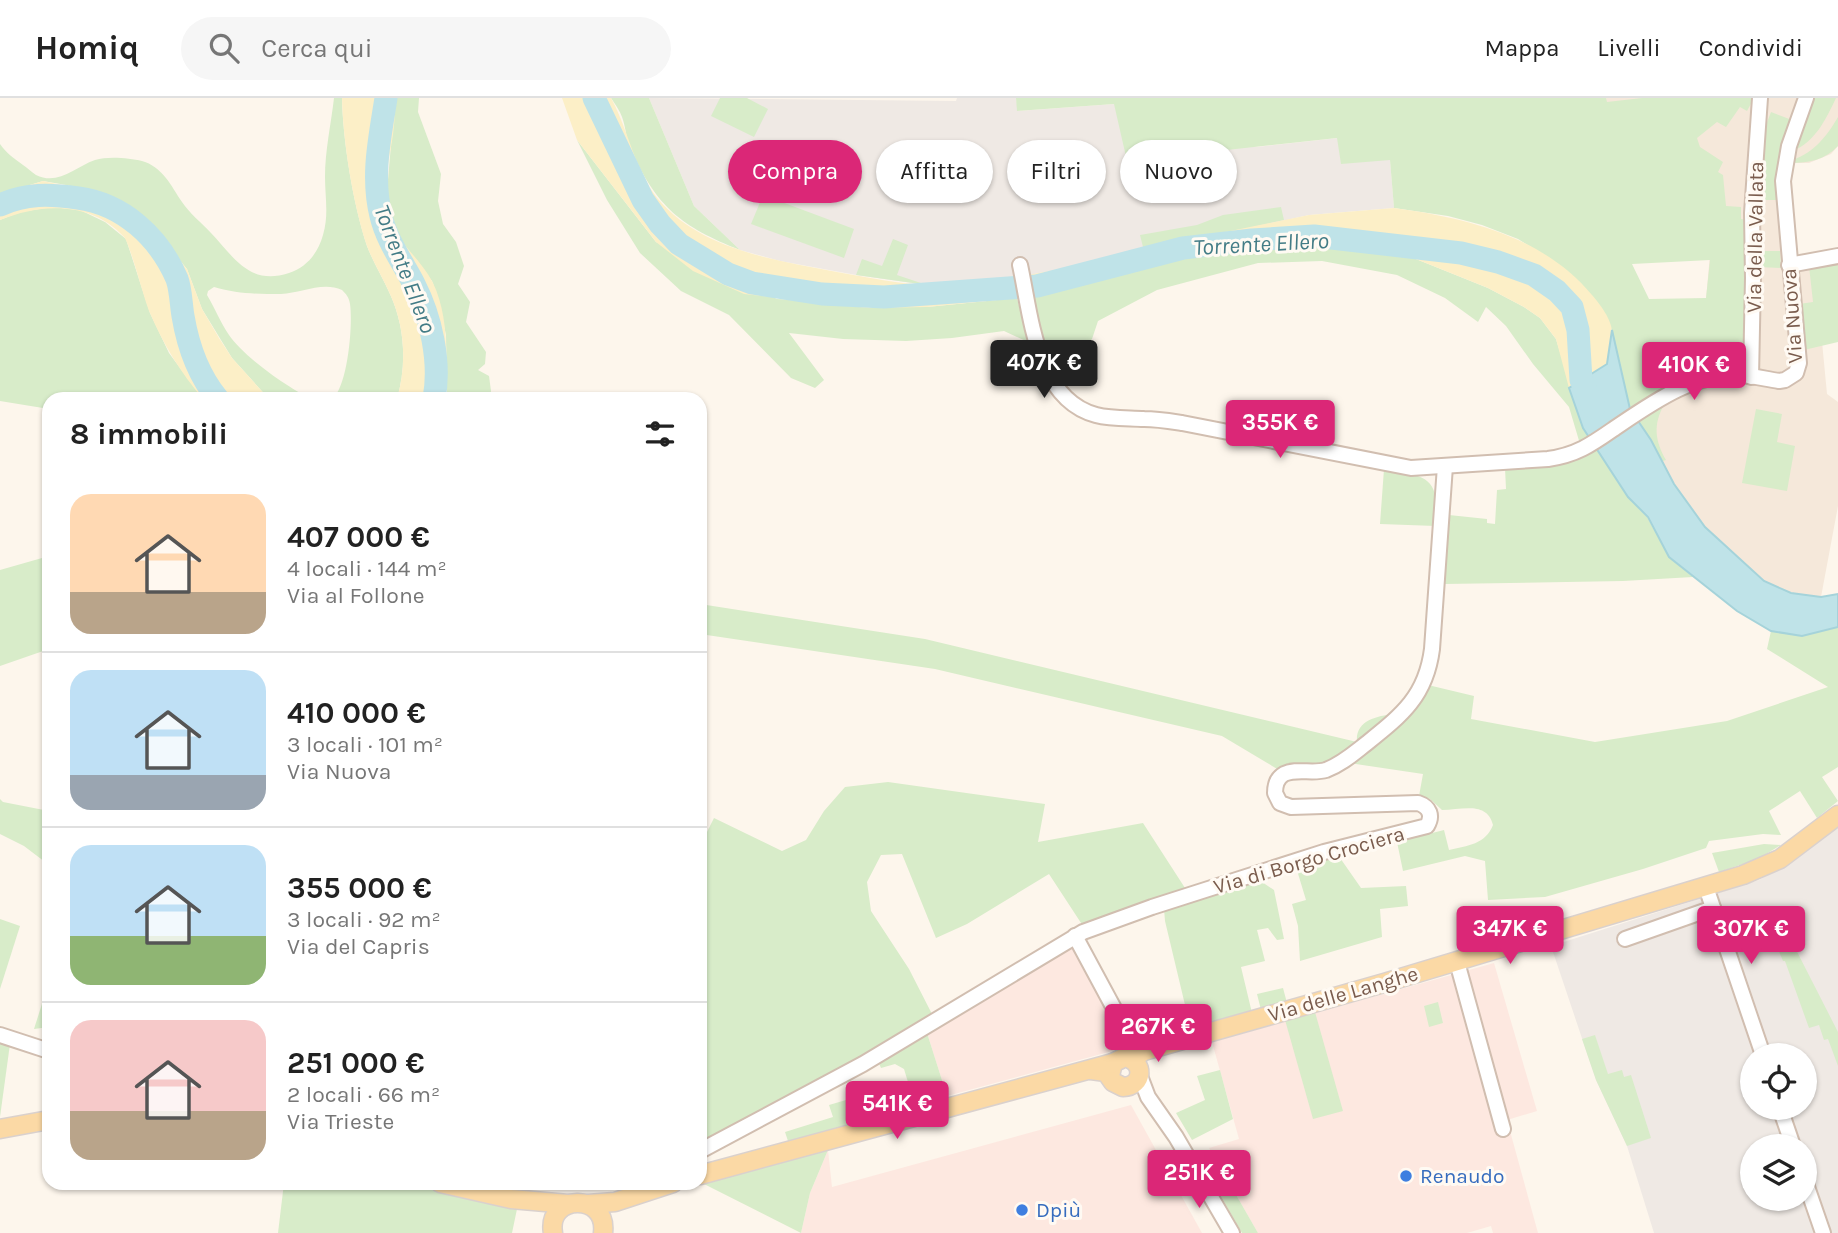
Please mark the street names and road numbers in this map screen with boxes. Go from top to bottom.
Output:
street label: Via della Vallata [1742,161,1768,313]
street label: Via Nuova [1777,268,1807,364]
street label: Via di Borgo Crociera [1211,821,1407,899]
street label: Via delle Langhe [1265,961,1421,1027]

